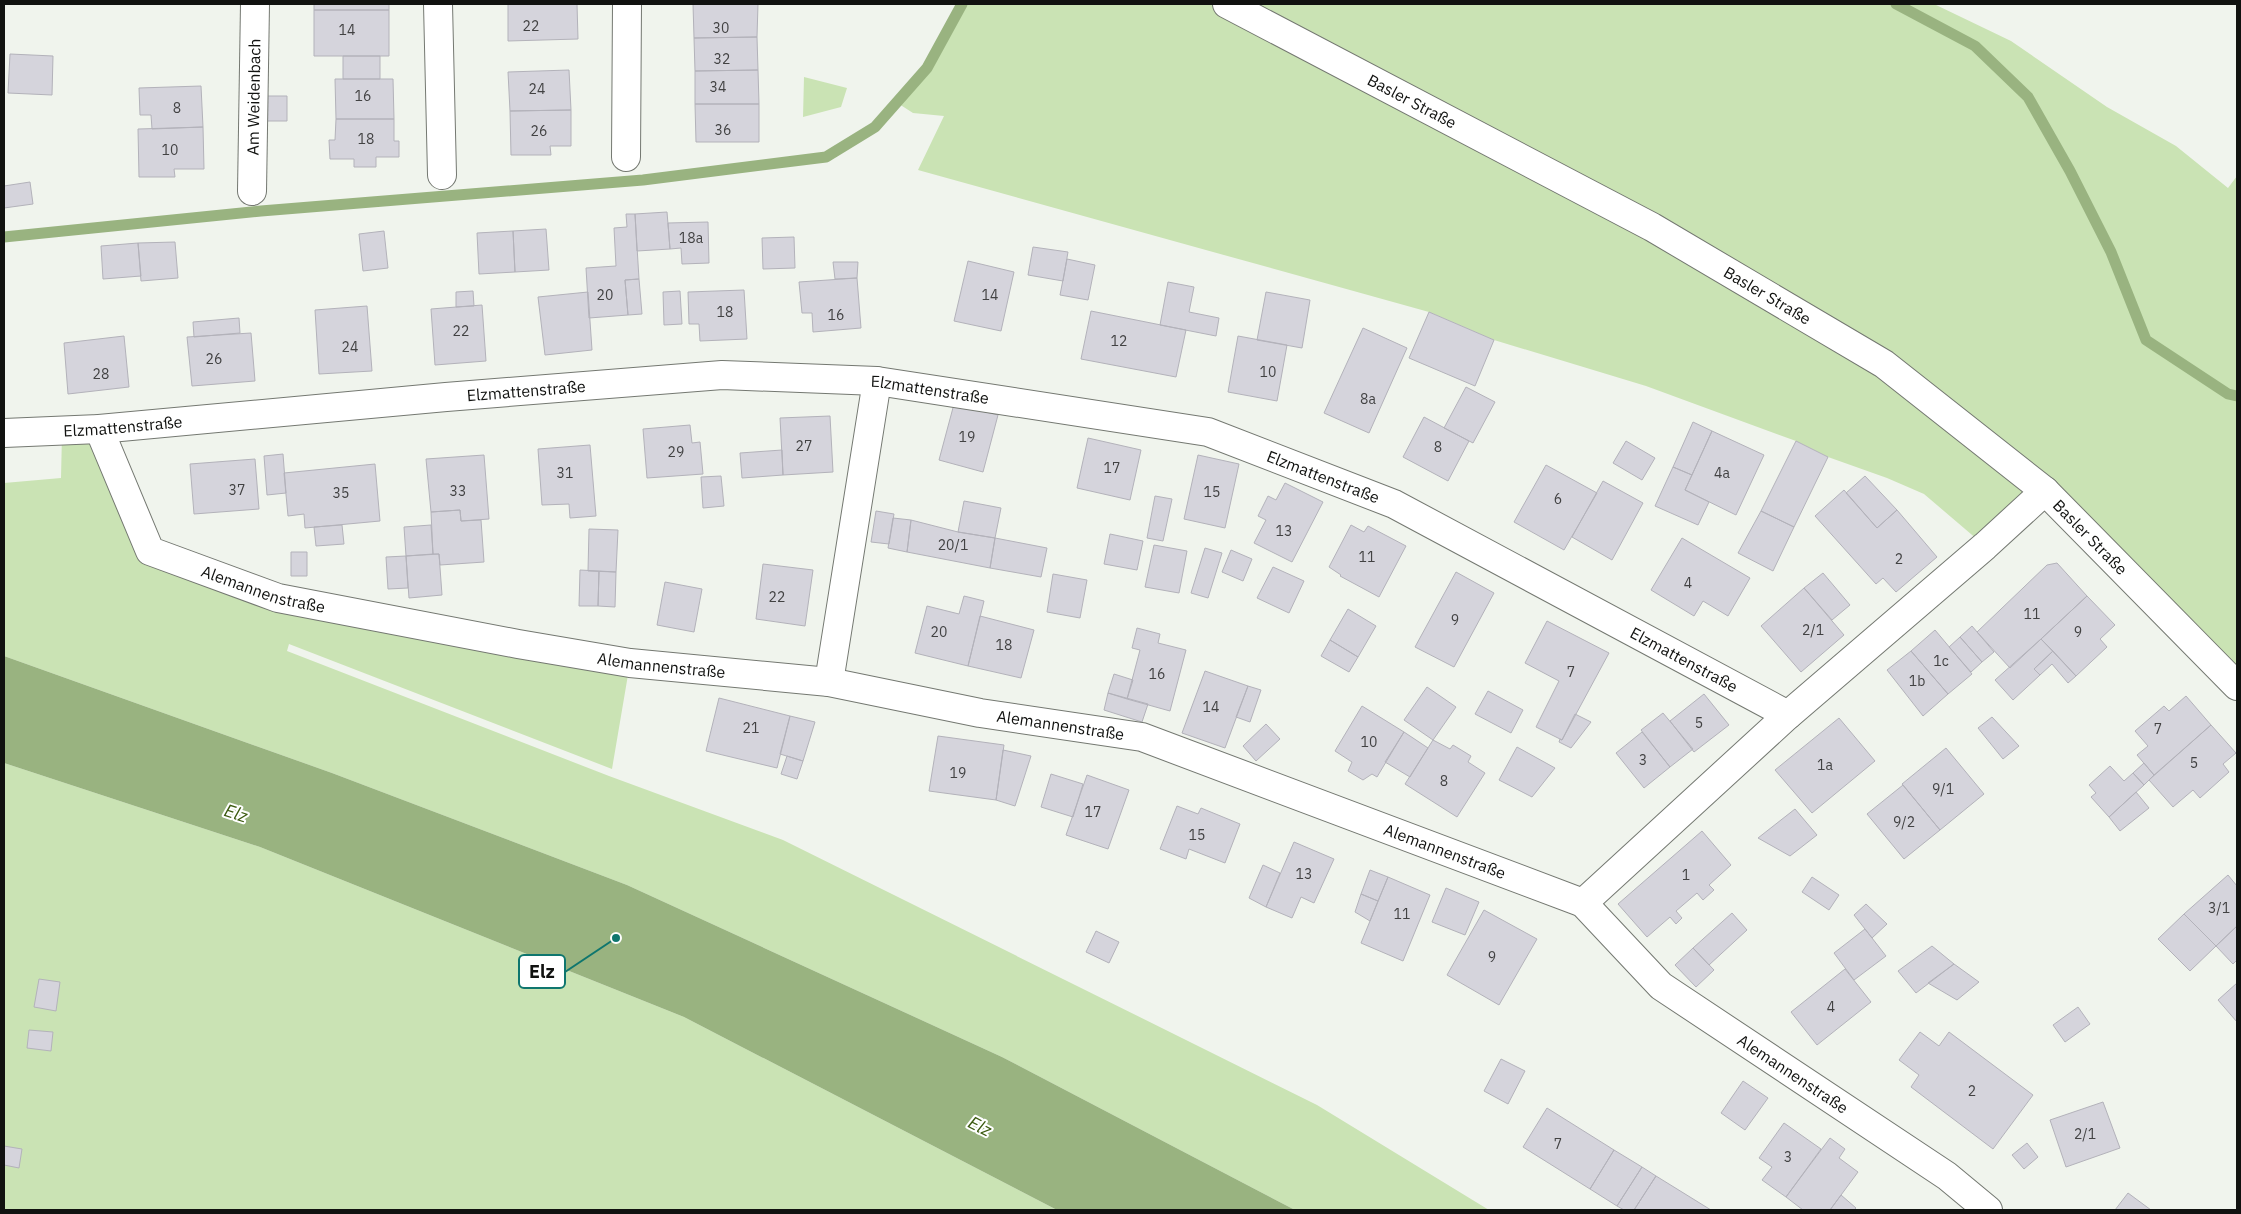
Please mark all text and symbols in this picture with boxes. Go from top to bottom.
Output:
house number: 22 [523,17,539,35]
house number: 30 [713,19,729,37]
house number: 14 [339,21,355,39]
street label: Am Weidenbach [243,38,264,156]
house number: 32 [714,50,730,68]
street label: Basler Straße [1364,70,1460,133]
house number: 34 [710,78,726,96]
house number: 24 [529,80,545,98]
house number: 16 [355,87,371,105]
house number: 8 [173,99,181,117]
house number: 36 [715,121,731,139]
house number: 26 [531,122,547,140]
house number: 18 [358,130,374,148]
house number: 10 [162,141,178,159]
house number: 18a [679,229,704,247]
street label: Basler Straße [1720,262,1815,329]
house number: 20 [597,286,613,304]
house number: 14 [982,286,998,304]
house number: 18 [717,303,733,321]
house number: 16 [828,306,844,324]
house number: 22 [453,322,469,340]
house number: 12 [1111,332,1127,350]
house number: 24 [342,338,358,356]
house number: 26 [206,350,222,368]
house number: 10 [1260,363,1276,381]
house number: 28 [93,365,109,383]
street label: Elzmattenstraße [870,371,991,408]
street label: Elzmattenstraße [466,376,587,405]
house number: 8a [1360,390,1376,408]
street label: Elzmattenstraße [63,411,183,440]
house number: 19 [959,428,975,446]
house number: 27 [796,437,812,455]
house number: 8 [1434,438,1442,456]
house number: 29 [668,443,684,461]
street label: Elzmattenstraße [1264,446,1383,508]
house number: 17 [1104,459,1120,477]
house number: 31 [557,464,573,482]
house number: 4a [1714,464,1730,482]
house number: 37 [229,481,245,499]
house number: 33 [450,482,466,500]
house number: 15 [1204,483,1220,501]
house number: 35 [333,484,349,502]
house number: 6 [1554,490,1562,508]
street label: Basler Straße [2049,495,2132,579]
house number: 13 [1276,522,1292,540]
house number: 20/1 [938,536,968,554]
house number: 11 [1359,548,1375,566]
house number: 2 [1895,550,1903,568]
street label: Alemannenstraße [199,561,327,617]
house number: 4 [1684,574,1692,592]
house number: 22 [769,588,785,606]
house number: 11 [2024,605,2040,623]
house number: 9 [1451,611,1459,629]
house number: 2/1 [1802,621,1824,639]
street label: Elzmattenstraße [1627,622,1742,696]
house number: 20 [931,623,947,641]
house number: 9 [2074,623,2082,641]
house number: 18 [996,636,1012,654]
street label: Alemannenstraße [596,648,727,682]
house number: 1c [1933,652,1949,670]
house number: 7 [1567,663,1575,681]
house number: 16 [1149,665,1165,683]
house number: 1b [1909,672,1925,690]
house number: 14 [1203,698,1219,716]
street label: Alemannenstraße [995,706,1126,744]
house number: 5 [1695,714,1703,732]
house number: 21 [743,719,759,737]
house number: 7 [2154,720,2162,738]
house number: 10 [1361,733,1377,751]
house number: 3 [1639,751,1647,769]
house number: 5 [2190,754,2198,772]
house number: 1a [1817,756,1833,774]
house number: 19 [950,764,966,782]
house number: 8 [1440,772,1448,790]
house number: 9/1 [1932,780,1954,798]
water label: Elz [221,799,251,828]
house number: 17 [1085,803,1101,821]
house number: 9/2 [1893,813,1915,831]
street label: Alemannenstraße [1381,819,1509,883]
house number: 15 [1189,826,1205,844]
house number: 13 [1296,865,1312,883]
house number: 1 [1682,866,1690,884]
house number: 3/1 [2208,899,2230,917]
house number: 11 [1394,905,1410,923]
house number: 9 [1488,948,1496,966]
callout: Elz [519,955,565,988]
text: Elz [529,960,555,983]
house number: 4 [1827,998,1835,1016]
street label: Alemannenstraße [1734,1030,1852,1118]
house number: 2 [1968,1082,1976,1100]
water label: Elz [965,1111,996,1142]
house number: 2/1 [2074,1125,2096,1143]
house number: 7 [1554,1135,1562,1153]
house number: 3 [1784,1148,1792,1166]

